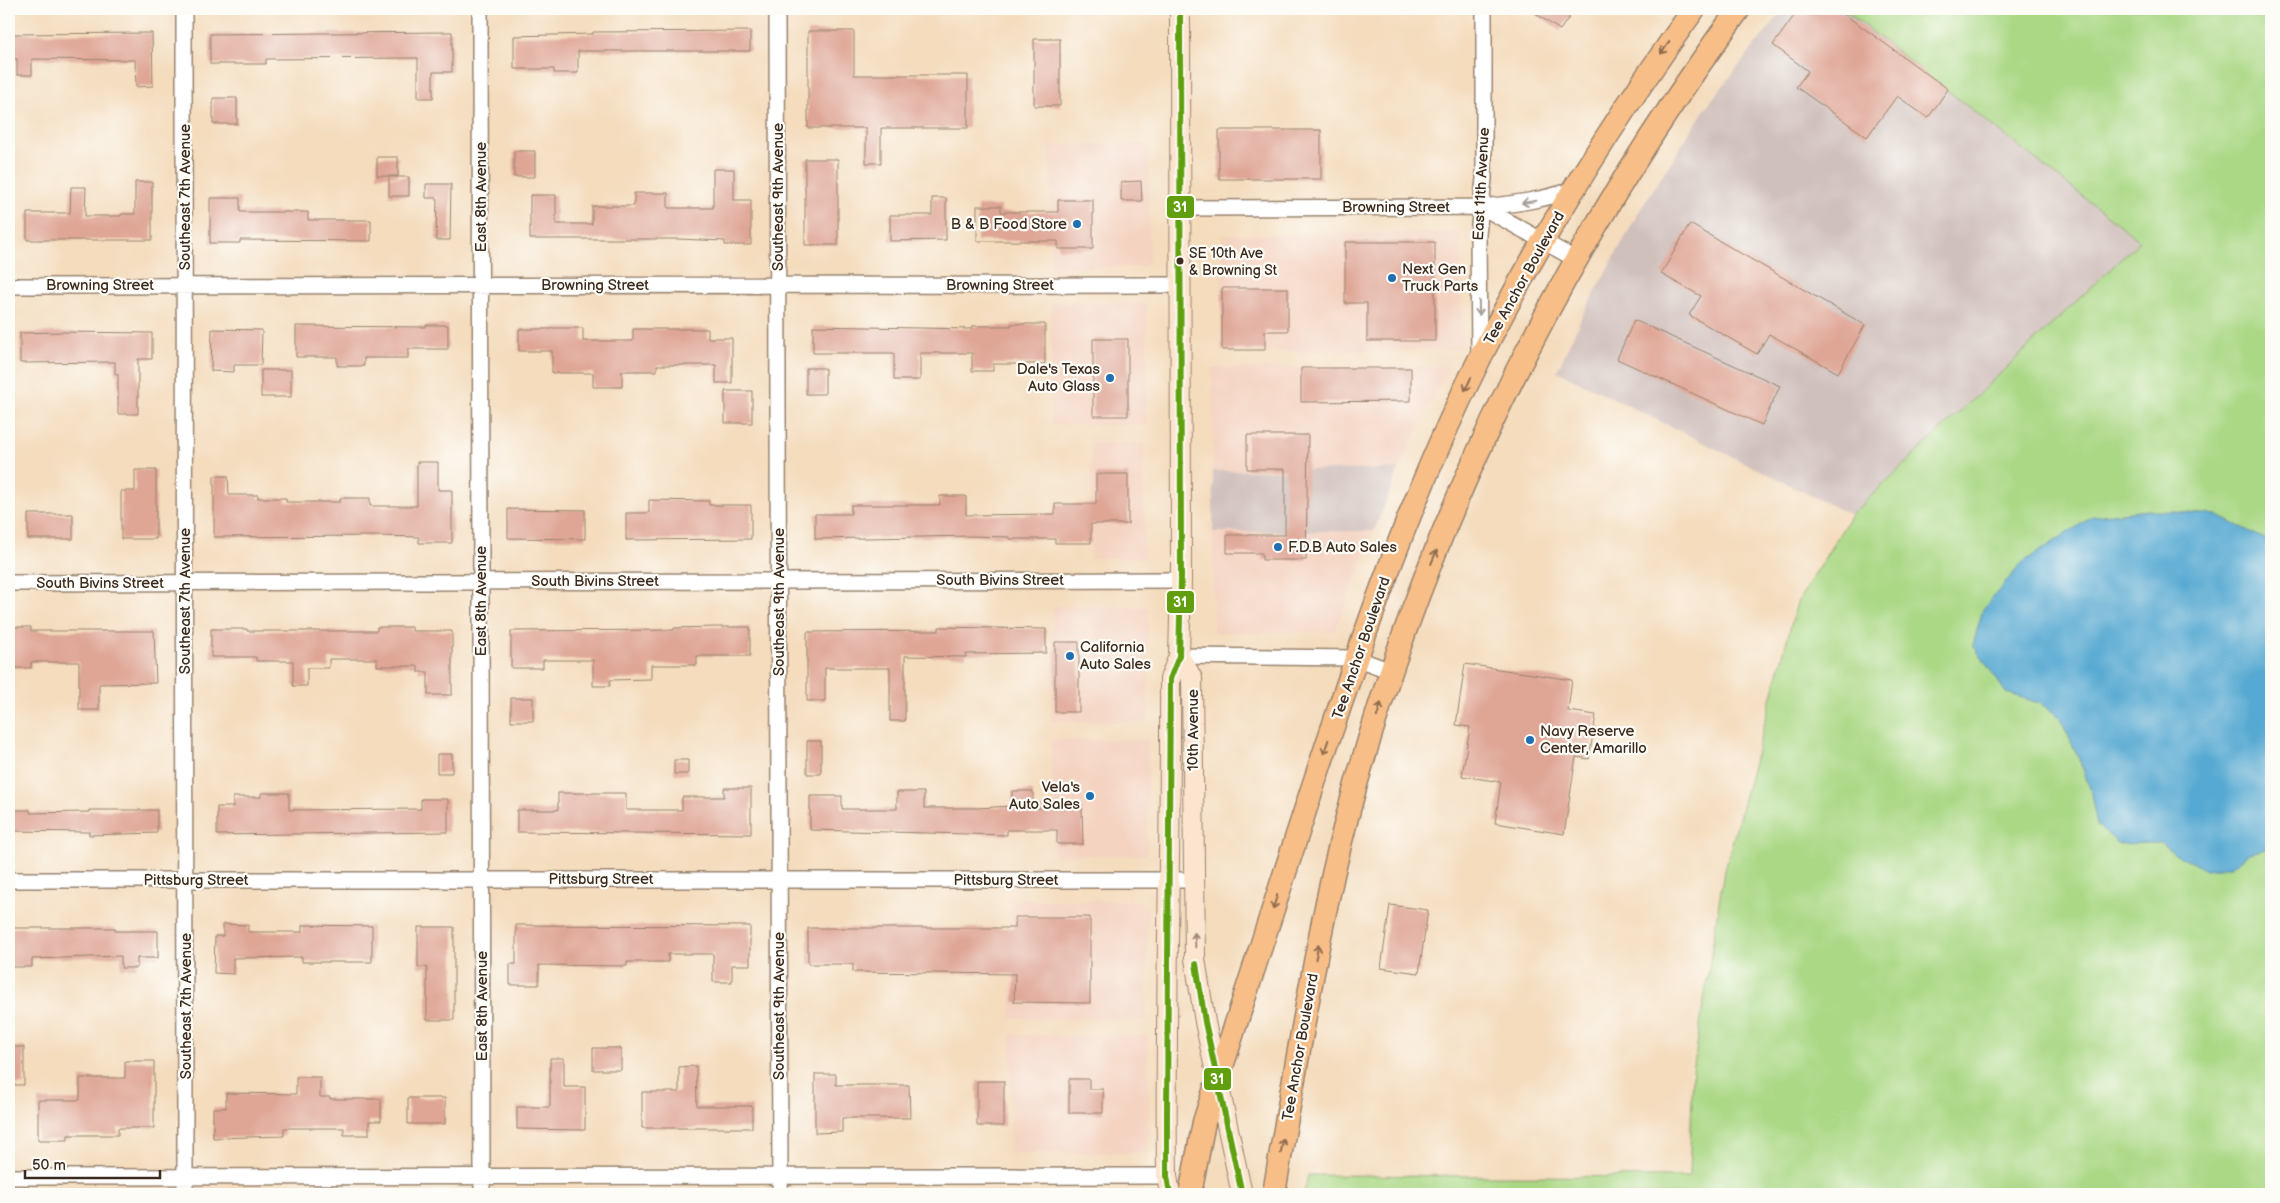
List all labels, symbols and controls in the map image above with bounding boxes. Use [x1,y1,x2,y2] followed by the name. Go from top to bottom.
[1660,41,1670,55] one-way arrow
[769,123,788,271] street label: Southeast 9th Avenue
[176,124,195,270] street label: Southeast 7th Avenue
[1469,127,1494,241] street label: East 11th Avenue
[472,142,491,252] street label: East 8th Avenue
[1166,195,1195,219] line badge: 31
[1522,197,1538,207] one-way arrow
[1342,198,1450,217] street label: Browning Street
[1173,199,1187,216] text: 31
[1480,208,1569,348] street label: Tee Anchor Boulevard
[951,215,1067,234] place label: B & B Food Store
[1071,218,1083,230] marker: B & B Food Store
[1189,245,1278,279] place label: SE 10th Ave & Browning St
[1175,256,1185,266] marker: SE 10th Ave & Browning St
[1402,260,1479,296] place label: Next Gen Truck Parts
[1386,272,1398,284] marker: Next Gen Truck Parts
[46,276,154,295] street label: Browning Street
[541,276,649,295] street label: Browning Street
[946,276,1054,295] street label: Browning Street
[1474,300,1484,316] one-way arrow
[1017,360,1101,396] place label: Dale's Texas Auto Glass
[1104,372,1116,384] marker: Dale's Texas Auto Glass
[1462,376,1472,391] one-way arrow
[176,528,195,674] street label: Southeast 7th Avenue
[770,528,789,676] street label: Southeast 9th Avenue
[1288,538,1397,557] place label: F.D.B Auto Sales
[1272,541,1284,553] marker: F.D.B Auto Sales
[472,546,491,656] street label: East 8th Avenue
[1429,550,1439,565] one-way arrow
[936,571,1064,590] street label: South Bivins Street
[531,572,659,591] street label: South Bivins Street
[36,574,164,593] street label: South Bivins Street
[1328,574,1395,722] street label: Tee Anchor Boulevard
[1166,590,1195,614] line badge: 31
[1173,594,1187,611] text: 31
[1080,638,1151,674] place label: California Auto Sales
[1064,650,1076,662] marker: California Auto Sales
[1184,689,1203,771] street label: 10th Avenue
[1374,702,1384,718] one-way arrow
[1540,722,1647,758] place label: Navy Reserve Center, Amarillo
[1524,734,1536,746] marker: Navy Reserve Center, Amarillo
[1321,739,1330,754] one-way arrow
[1009,778,1081,814] place label: Vela's Auto Sales
[1084,790,1096,802] marker: Vela's Auto Sales
[549,870,654,889] street label: Pittsburg Street
[144,871,249,890] street label: Pittsburg Street
[954,871,1059,890] street label: Pittsburg Street
[1270,893,1280,909] one-way arrow
[770,932,789,1080] street label: Southeast 9th Avenue
[1190,932,1199,948] one-way arrow
[177,933,196,1079] street label: Southeast 7th Avenue
[1313,944,1322,960] one-way arrow
[473,951,492,1061] street label: East 8th Avenue
[1278,972,1323,1122] street label: Tee Anchor Boulevard
[1203,1067,1232,1091] line badge: 31
[1210,1071,1224,1088] text: 31
[1277,1139,1287,1155] one-way arrow
[25,1148,160,1180] scale bar
[32,1156,66,1175] text: 50 m

